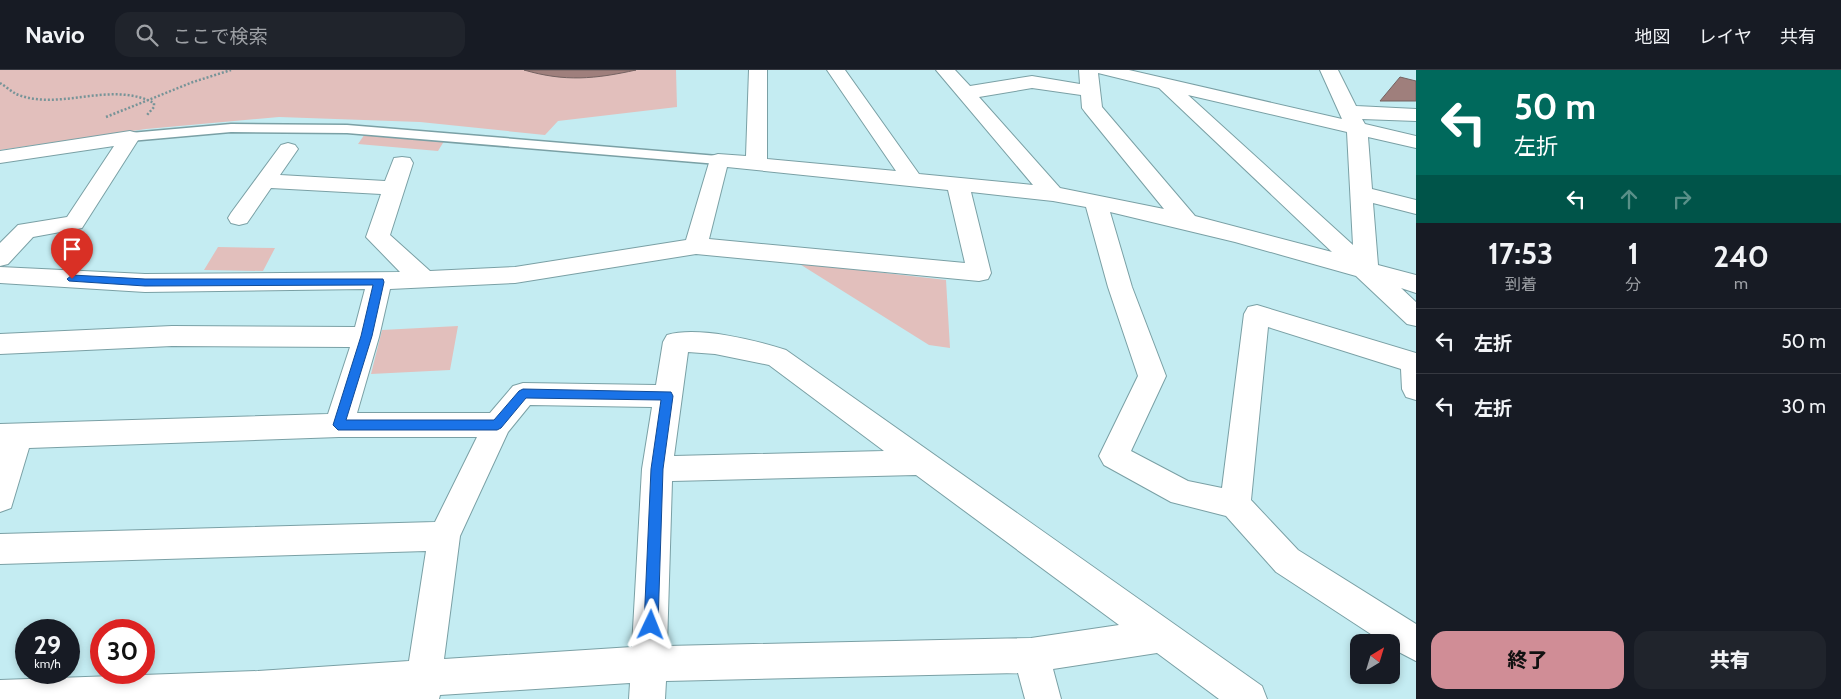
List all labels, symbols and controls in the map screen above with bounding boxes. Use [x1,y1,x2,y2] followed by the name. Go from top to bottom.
[115,12,465,57] search box
[25,20,85,49] text: Navio
[133,21,161,49] icon: search
[173,25,268,48] text: ここで検索
[1635,26,1671,48] text: 地図
[1699,26,1752,48] text: レイヤ
[1780,26,1816,48] text: 共有
[1514,85,1596,128] text: 50 m
[1431,90,1496,155] icon: left
[1514,133,1558,160] text: 左折
[1562,185,1590,213] icon: left
[1615,185,1643,213] icon: ahead
[1668,185,1696,213] icon: right
[51,228,93,279] pin
[58,235,86,263] icon: arrive
[1488,235,1553,272] text: 17:53
[1628,235,1639,272] text: 1
[1713,238,1769,275] text: 240
[1734,274,1748,293] text: m
[1505,275,1537,294] text: 到着
[1625,275,1641,294] text: 分
[1431,327,1459,355] icon: left
[1782,330,1826,353] text: 50 m
[1474,332,1512,355] text: 左折
[1431,392,1459,420] icon: left
[1782,395,1826,418] text: 30 m
[1474,397,1512,420] text: 左折
[624,598,676,650] position arrow
[90,619,155,684] speed limit sign: 30
[34,630,61,660] text: 29
[1431,631,1624,689] button: 終了
[1634,631,1826,689] button: 共有
[1350,634,1400,684] north arrow
[1350,634,1400,684] map controls
[34,656,61,671] text: km/h

